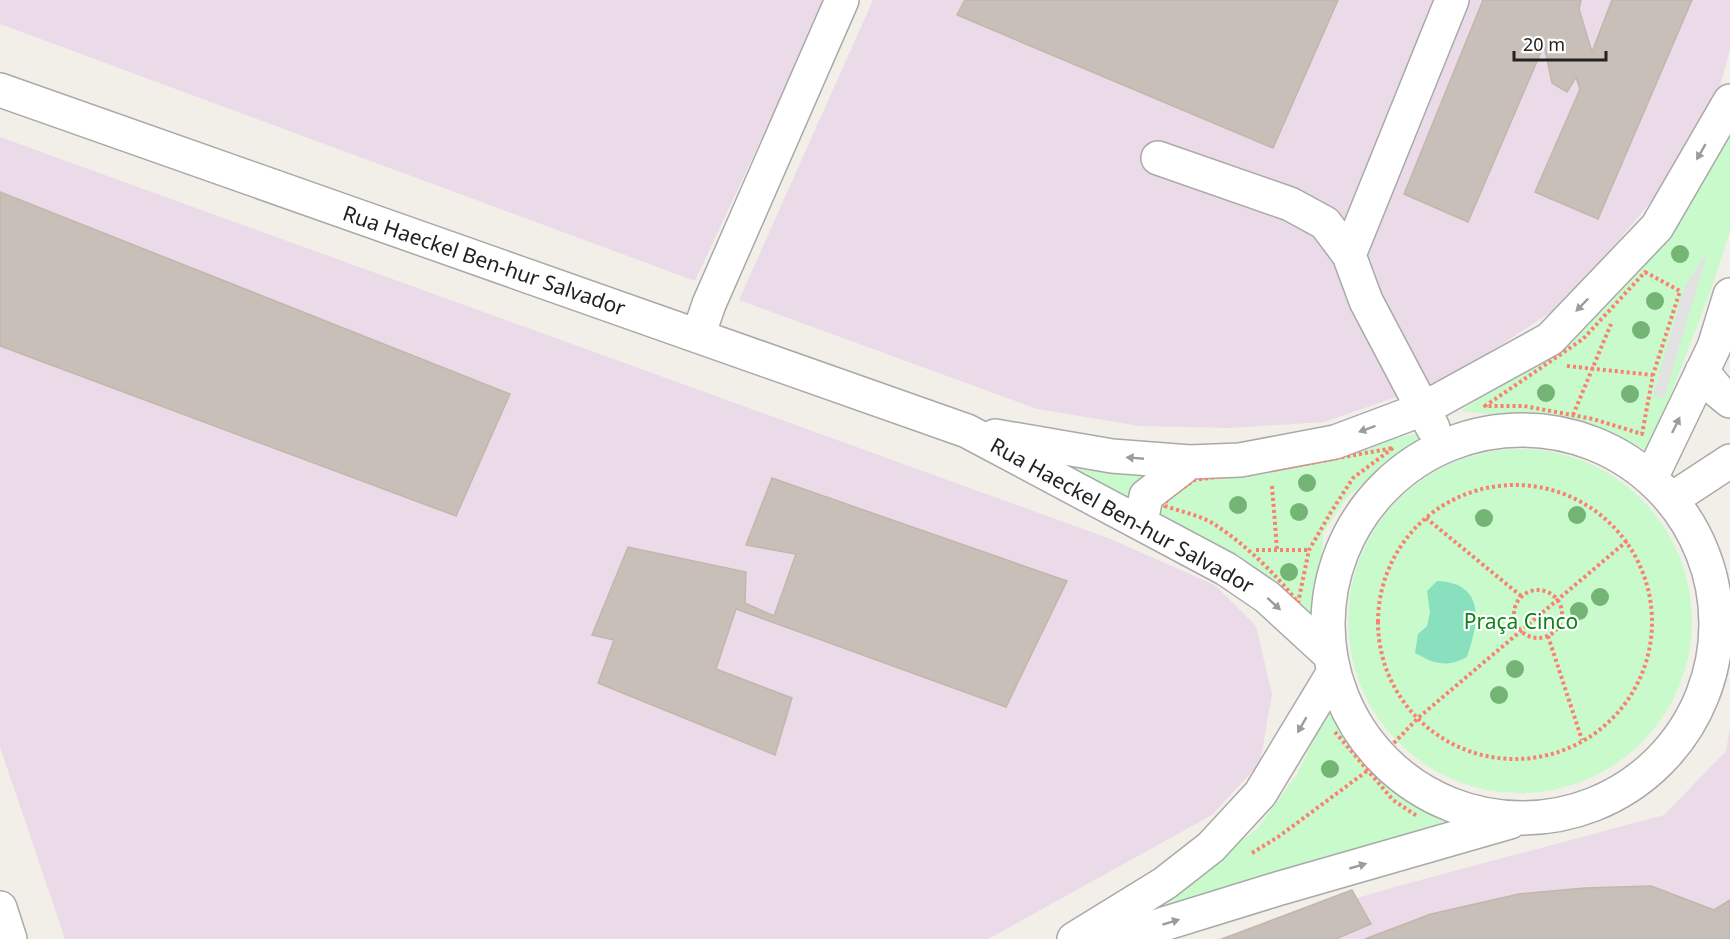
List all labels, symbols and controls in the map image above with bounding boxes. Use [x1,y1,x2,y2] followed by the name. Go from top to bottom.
[1514,24,1606,62] scale bar
[1523,32,1565,56] text: 20 m
[1695,144,1706,160] one-way arrow
[339,198,630,322] street label: Rua Haeckel Ben-hur Salvador
[1576,298,1590,312] one-way arrow
[1671,416,1681,433] one-way arrow
[1358,424,1376,434] one-way arrow
[986,431,1260,600] street label: Rua Haeckel Ben-hur Salvador
[1125,453,1144,462] one-way arrow
[1266,597,1281,610] one-way arrow
[1464,607,1578,635] park label: Praça Cinco
[1297,717,1308,733] one-way arrow
[1349,860,1367,870] one-way arrow
[1162,916,1180,926] one-way arrow

